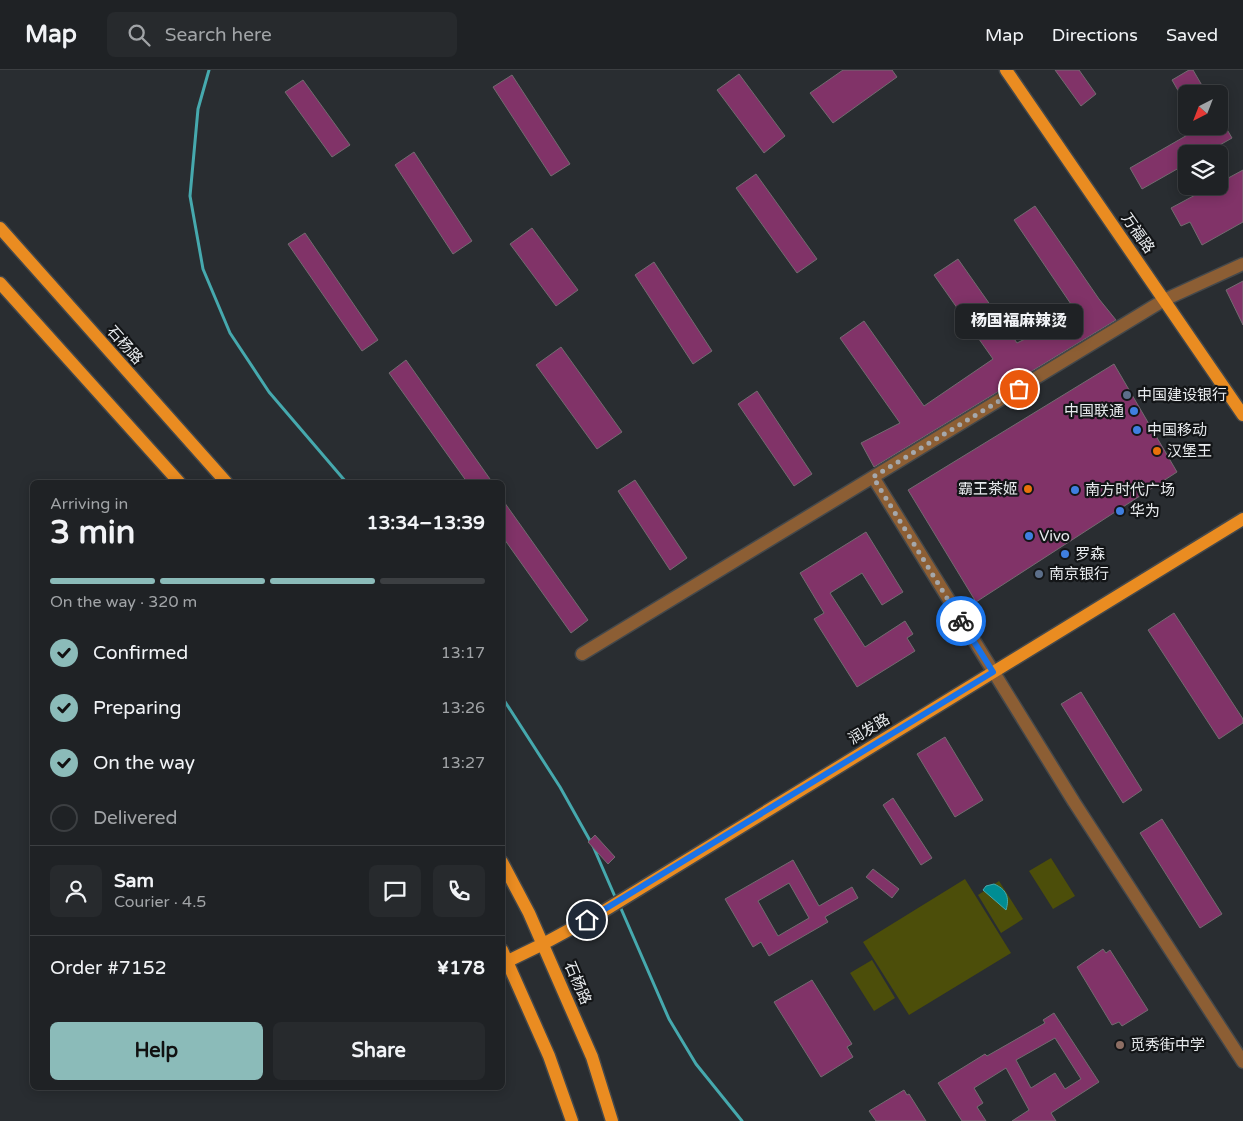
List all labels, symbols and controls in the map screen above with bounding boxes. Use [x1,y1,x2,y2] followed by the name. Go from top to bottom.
[107,12,457,57] search box
[25,20,77,49] text: Map
[125,21,153,49] icon: search
[165,24,272,46] text: Search here
[985,24,1024,46] text: Map
[1052,24,1138,46] text: Directions
[1166,24,1218,46] text: Saved
[1178,85,1228,135] north arrow
[1178,85,1228,195] map controls
[1178,145,1228,195] button: layers
[1118,209,1158,257] street label: 万福路
[955,304,1083,339] callout: 杨国福麻辣烫
[971,311,1067,331] text: 杨国福麻辣烫
[103,322,147,368] street label: 石杨路
[998,368,1040,410] pin
[1005,375,1033,403] icon: bag
[1137,386,1227,404] place label: 中国建设银行
[1121,389,1133,401] marker: 中国建设银行
[1064,402,1124,420] place label: 中国联通
[1128,405,1140,417] marker: 中国联通
[1147,421,1207,439] place label: 中国移动
[1131,424,1143,436] marker: 中国移动
[1167,442,1212,460] place label: 汉堡王
[1151,445,1163,457] marker: 汉堡王
[958,480,1018,498] place label: 霸王茶姬
[1085,481,1175,499] place label: 南方时代广场
[1022,483,1034,495] marker: 霸王茶姬
[1069,484,1081,496] marker: 南方时代广场
[50,494,128,514] text: Arriving in
[1130,502,1160,520] place label: 华为
[1114,505,1126,517] marker: 华为
[366,512,485,534] text: 13:34–13:39
[50,514,135,552] text: 3 min
[1039,527,1070,545] place label: Vivo
[1023,530,1035,542] marker: Vivo
[1075,545,1105,563] place label: 罗森
[1059,548,1071,560] marker: 罗森
[1049,565,1109,583] place label: 南京银行
[1033,568,1045,580] marker: 南京银行
[50,592,197,612] text: On the way · 320 m
[936,596,986,646] courier
[947,607,975,635] icon: bike
[50,639,78,667] icon: check
[93,642,188,664] text: Confirmed
[441,643,485,663] text: 13:17
[50,694,78,722] icon: check
[93,697,182,719] text: Preparing
[441,698,485,718] text: 13:26
[845,710,893,748] street label: 润发路
[50,749,78,777] icon: check
[93,752,195,774] text: On the way
[441,753,485,773] text: 13:27
[93,807,178,829] text: Delivered
[50,865,102,917] button: person
[369,865,421,917] button: chat
[433,865,485,917] button: phone
[114,870,154,892] text: Sam
[114,892,206,912] text: Courier · 4.5
[566,899,608,941] pin
[573,906,601,934] icon: home
[50,957,167,979] text: Order #7152
[437,957,485,979] text: ¥178
[561,959,595,1007] street label: 石杨路
[50,1022,263,1080] button: Help
[273,1022,485,1080] button: Share
[1130,1036,1205,1054] place label: 觅秀街中学
[1114,1039,1126,1051] marker: 觅秀街中学

